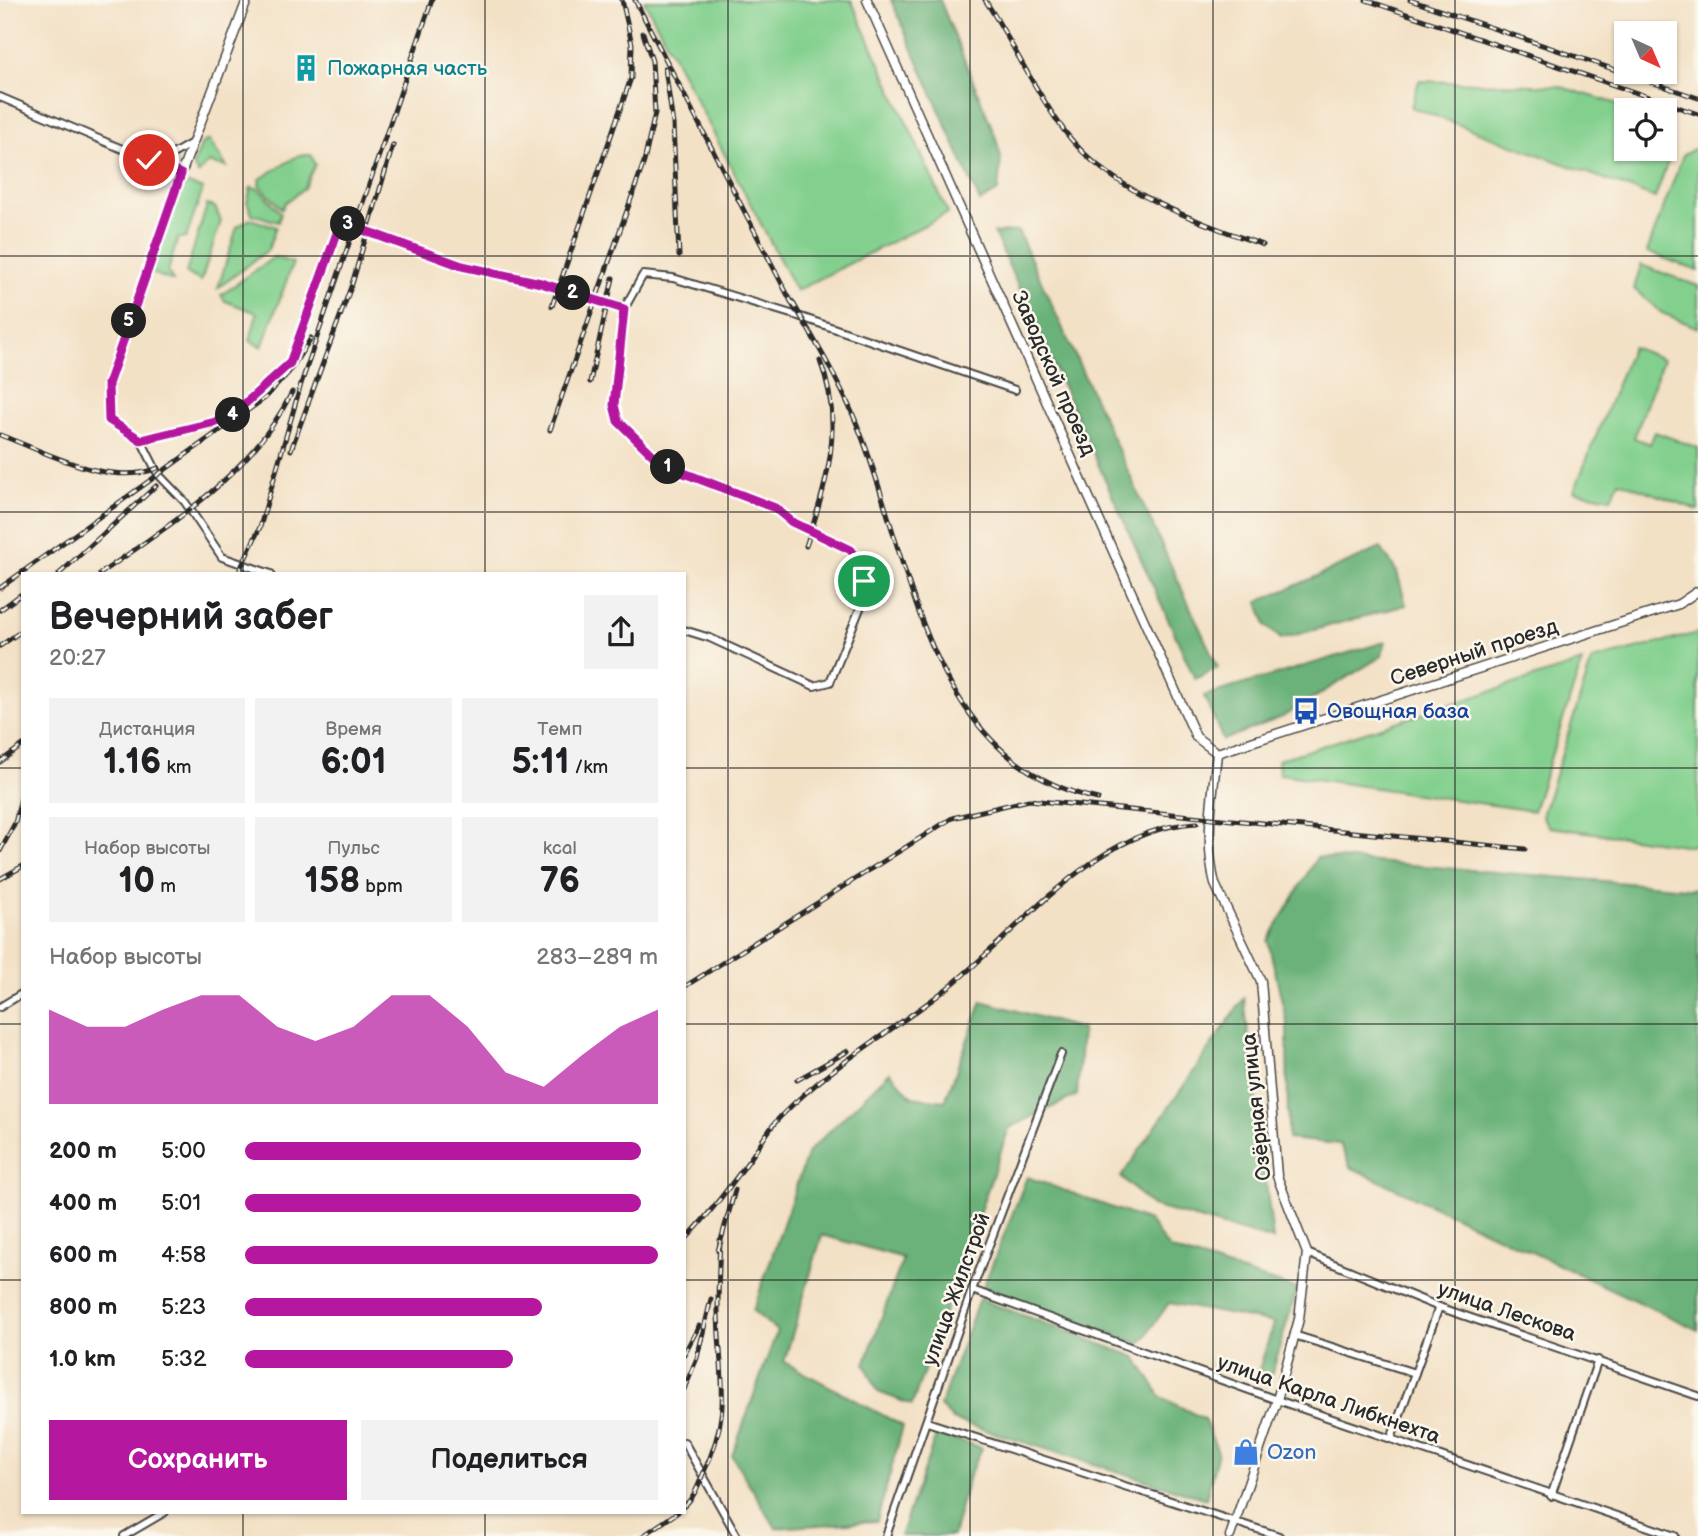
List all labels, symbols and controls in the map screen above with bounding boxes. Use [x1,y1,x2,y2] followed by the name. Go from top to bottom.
[1614,21,1676,84] north arrow
[1614,21,1677,161] map controls
[291,53,321,83] building icon: Пожарная часть
[327,56,488,81] place label: Пожарная часть
[1614,98,1677,161] button: locate
[119,130,179,190] pin
[130,141,168,179] icon: check
[330,206,366,242] pin: 3
[342,212,353,235] text: 3
[556,276,590,310] pin: 2
[567,281,578,304] text: 2
[1006,287,1101,460] street label: Заводской проезд
[111,304,146,338] pin: 5
[123,309,134,332] text: 5
[216,398,250,432] pin: 4
[227,403,238,426] text: 4
[650,449,686,484] pin: 1
[664,455,672,478] text: 1
[834,551,894,611] pin
[845,562,883,600] icon: arrive
[49,595,333,640] text: Вечерний забег
[584,595,658,669] button: share
[1387,614,1561,691] street label: Северный проезд
[49,644,106,672] text: 20:27
[1291,696,1321,726] bus stop icon: Овощная база
[1327,699,1470,724] place label: Овощная база
[99,718,195,741] text: Дистанция
[325,718,382,741] text: Время
[537,718,582,741] text: Темп
[103,741,161,784] text: 1.16
[320,741,387,784] text: 6:01
[511,741,569,784] text: 5:11
[161,756,191,779] text: km
[569,756,608,779] text: /km
[84,837,210,860] text: Набор высоты
[327,837,380,860] text: Пульс
[543,837,577,860] text: kcal
[118,860,155,903] text: 10
[304,860,360,903] text: 158
[540,860,580,903] text: 76
[155,875,176,898] text: m
[360,875,403,898] text: bpm
[49,943,202,971] text: Набор высоты
[536,943,658,971] text: 283–289 m
[1236,1031,1277,1182] street label: Озёрная улица
[49,1137,117,1165] text: 200 m
[161,1137,206,1165] text: 5:00
[49,1189,117,1217] text: 400 m
[161,1189,201,1217] text: 5:01
[917,1209,996,1369] street label: улица Жилстрой
[49,1241,117,1269] text: 600 m
[161,1241,206,1269] text: 4:58
[1435,1276,1580,1347] street label: улица Лескова
[49,1293,117,1321] text: 800 m
[161,1293,206,1321] text: 5:23
[49,1345,116,1373] text: 1.0 km
[161,1345,207,1373] text: 5:32
[1214,1350,1444,1450] street label: улица Карла Либкнехта
[49,1420,347,1500] button: Сохранить
[361,1420,658,1500] button: Поделиться
[1231,1437,1261,1467] shop icon: Ozon
[1267,1440,1316,1465] place label: Ozon

